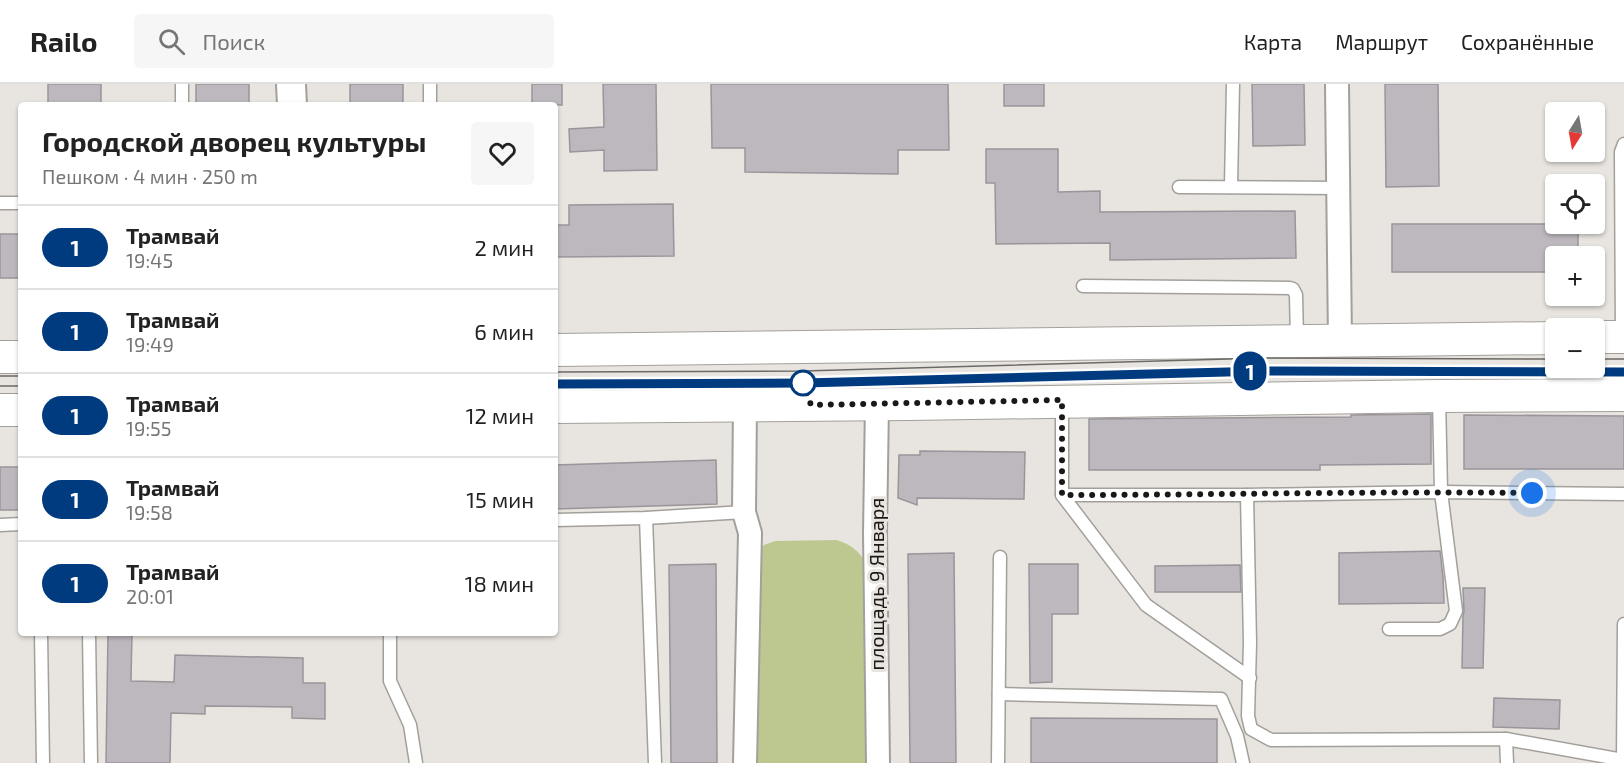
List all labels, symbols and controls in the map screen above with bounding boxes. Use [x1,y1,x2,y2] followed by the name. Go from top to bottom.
[134,14,554,68] search box
[30,24,98,58] text: Railo
[155,25,188,58] icon: search
[203,28,265,54] text: Поиск
[1244,29,1302,54] text: Карта
[1335,29,1428,54] text: Маршрут
[1461,29,1594,54] text: Сохранённые
[1545,102,1605,162] north arrow
[1545,102,1605,378] map controls
[471,122,534,185] button: heart
[42,124,426,158] text: Городской дворец культуры
[42,164,258,188] text: Пешком · 4 мин · 250 m
[1545,174,1605,234] button: locate
[126,222,220,248] text: Трамвай
[475,234,534,260] text: 2 мин
[70,235,80,260] text: 1
[1545,246,1605,306] button: +
[126,248,173,272] text: 19:45
[126,306,220,332] text: Трамвай
[474,318,534,344] text: 6 мин
[1545,318,1605,378] button: −
[70,319,80,344] text: 1
[126,332,174,356] text: 19:49
[1230,352,1270,390] line badge: 1
[1245,359,1255,384] text: 1
[790,370,816,396] unlabelled marker
[126,390,220,416] text: Трамвай
[466,402,534,428] text: 12 мин
[70,403,80,428] text: 1
[126,416,172,440] text: 19:55
[126,474,220,500] text: Трамвай
[1517,478,1547,508] your location
[466,486,534,512] text: 15 мин
[70,487,80,512] text: 1
[864,498,888,670] street label: площадь 9 Января
[126,500,173,524] text: 19:58
[126,558,220,584] text: Трамвай
[465,570,534,596] text: 18 мин
[70,571,80,596] text: 1
[126,584,174,608] text: 20:01

